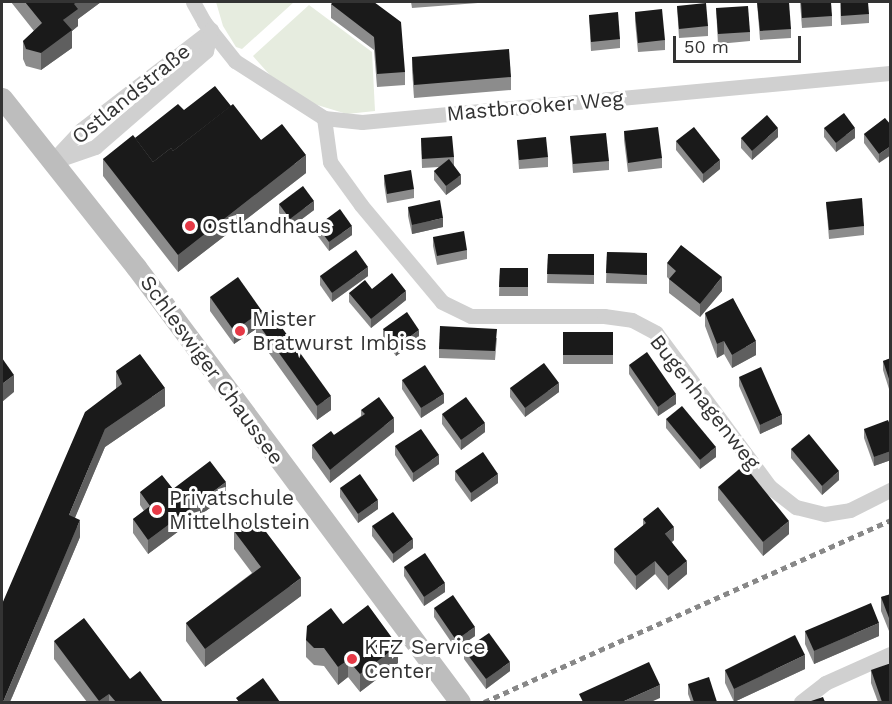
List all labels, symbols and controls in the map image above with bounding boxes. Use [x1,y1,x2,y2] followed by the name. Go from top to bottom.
[676,24,804,62] scale bar
[684,36,729,57] text: 50 m
[67,39,195,149] street label: Ostlandstraße
[445,86,625,126] street label: Mastbrooker Weg
[202,213,331,239] place label: Ostlandhaus
[183,219,197,233] marker: Ostlandhaus
[135,270,289,470] street label: Schleswiger Chaussee
[252,306,427,356] place label: Mister Bratwurst Imbiss
[233,324,247,338] marker: Mister Bratwurst Imbiss
[644,329,766,475] street label: Bugenhagenweg
[169,485,310,535] place label: Privatschule Mittelholstein
[150,503,164,517] marker: Privatschule Mittelholstein
[364,634,486,684] place label: KFZ Service Center
[345,652,359,666] marker: KFZ Service Center

